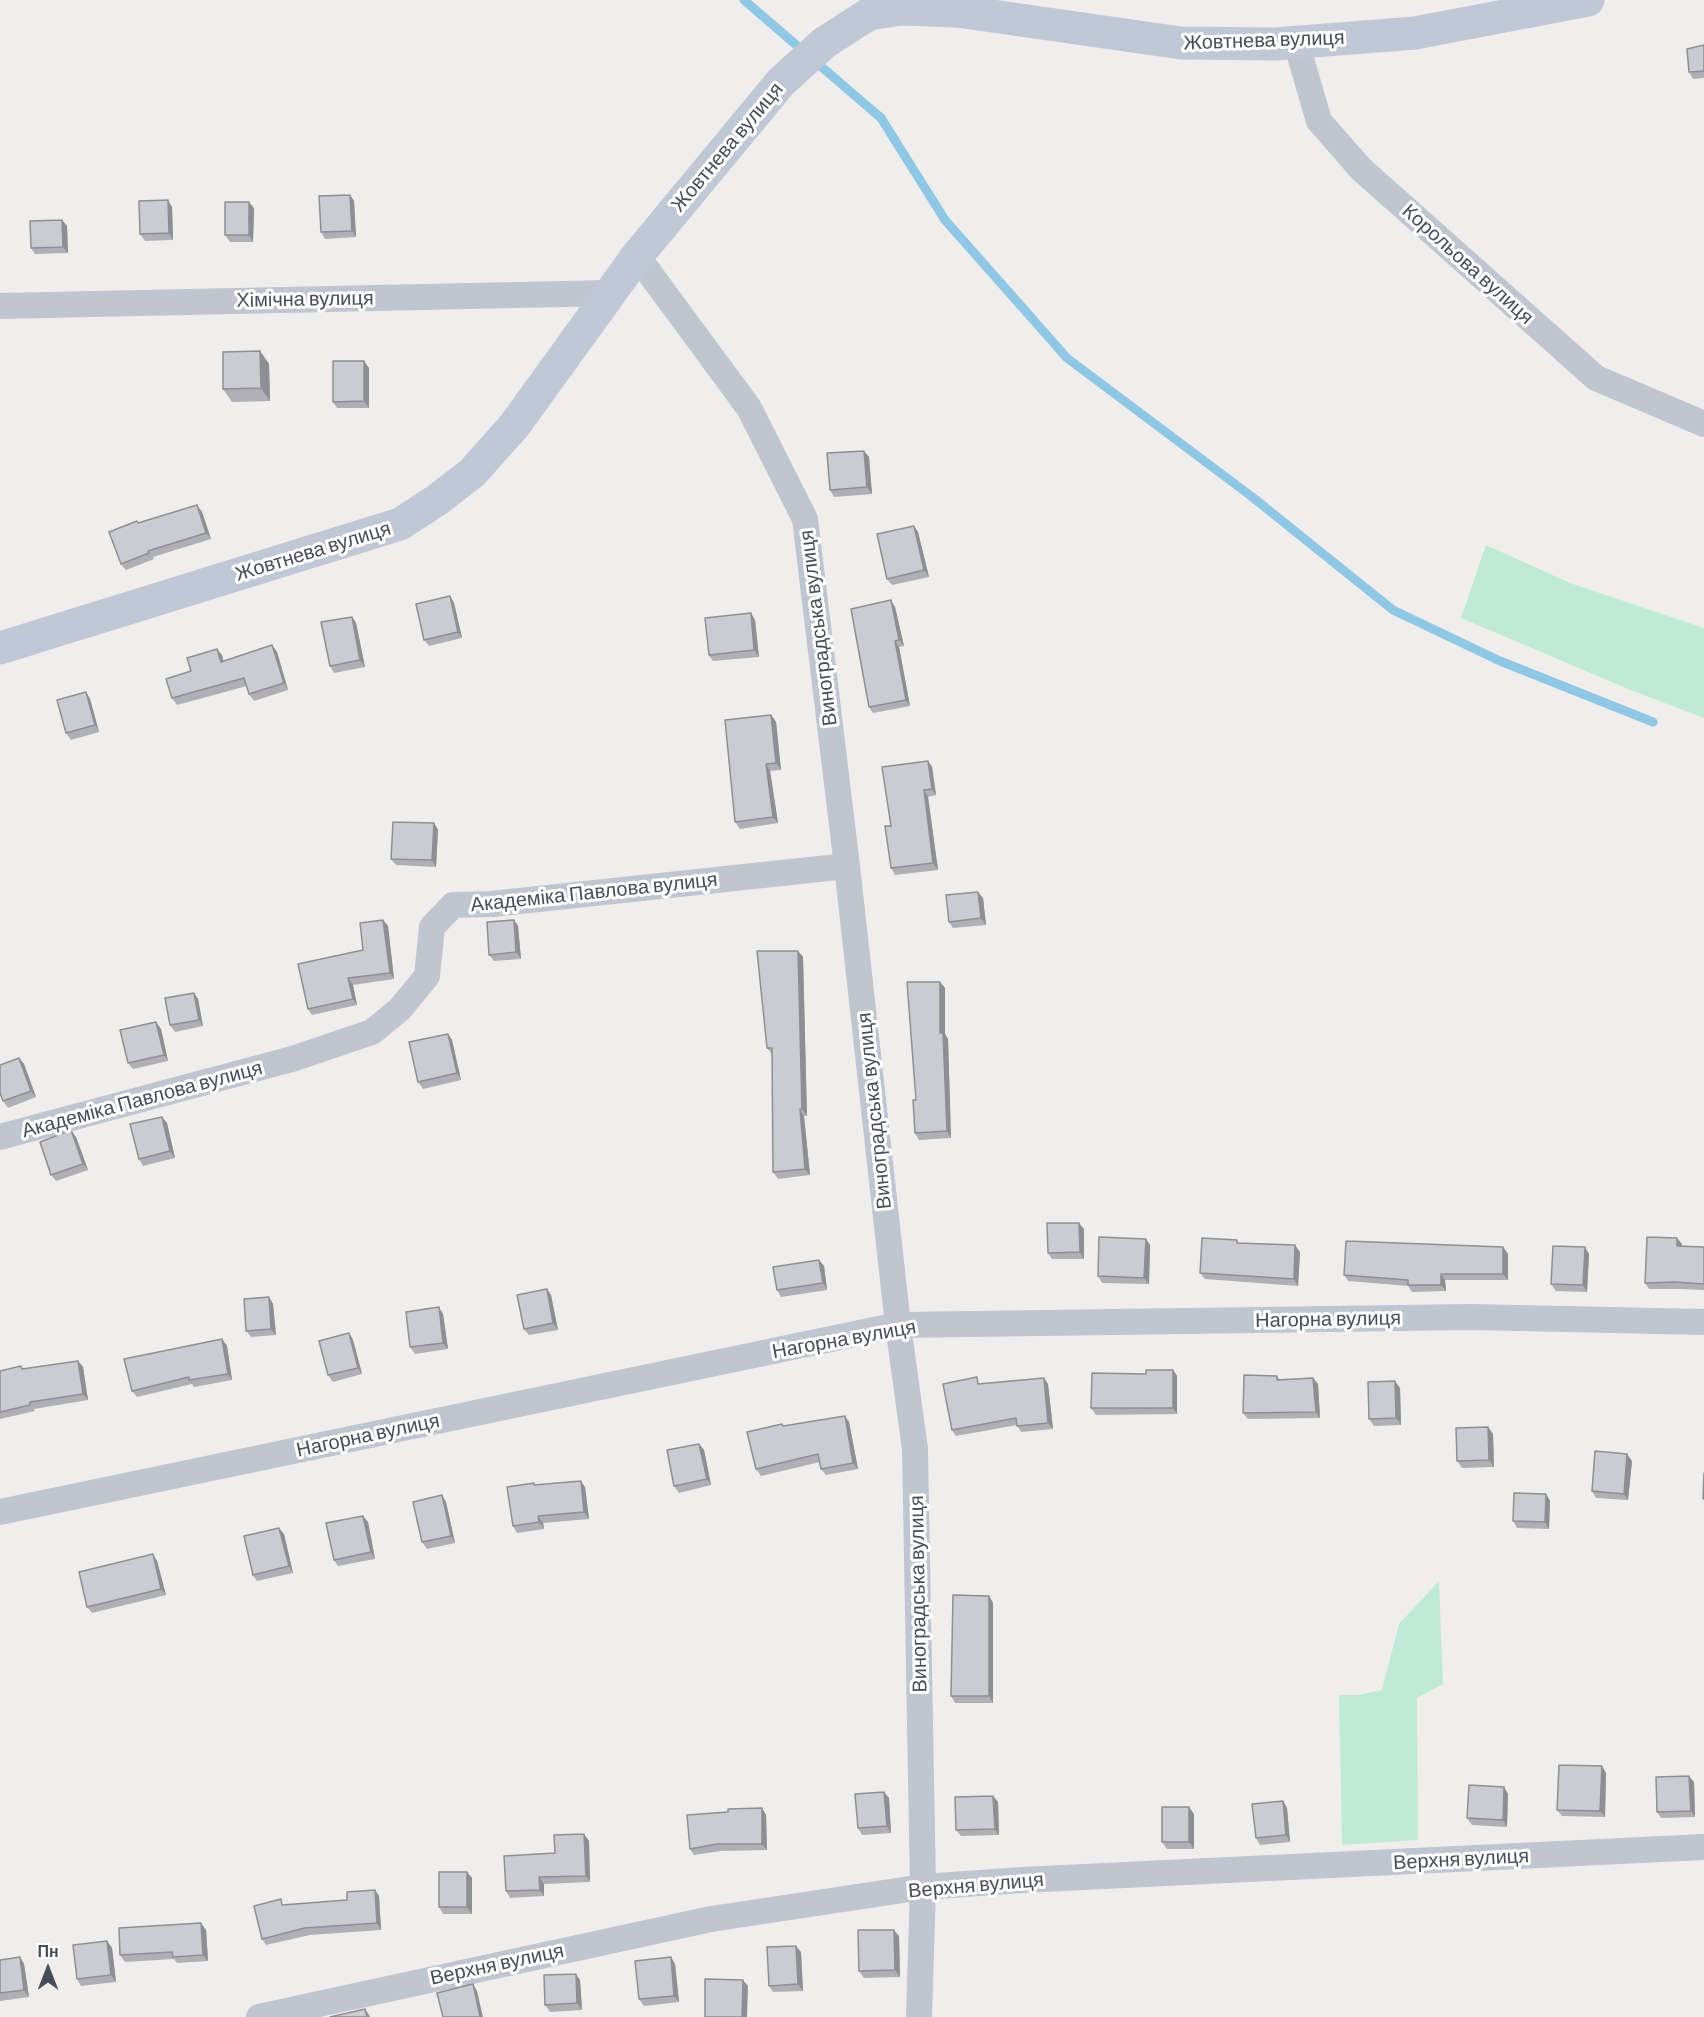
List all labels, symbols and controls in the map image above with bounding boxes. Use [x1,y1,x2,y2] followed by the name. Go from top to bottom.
[1183,25,1345,55] street label: Жовтнева вулиця
[666,78,788,216] street label: Жовтнева вулиця
[1397,199,1539,329] street label: Корольова вулиця
[236,286,374,312] street label: Хімічна вулиця
[232,516,394,586] street label: Жовтнева вулиця
[794,529,842,727] street label: Виноградська вулиця
[469,867,719,917] street label: Академіка Павлова вулиця
[852,1012,896,1210] street label: Виноградська вулиця
[19,1055,265,1143] street label: Академіка Павлова вулиця
[1255,1306,1401,1332] street label: Нагорна вулиця
[770,1315,918,1363] street label: Нагорна вулиця
[294,1408,442,1462] street label: Нагорна вулиця
[904,1495,932,1693] street label: Виноградська вулиця
[1392,1843,1530,1875] street label: Верхня вулиця
[907,1867,1045,1903] street label: Верхня вулиця
[428,1938,566,1990] street label: Верхня вулиця
[18,1939,78,1999] north arrow
[37,1941,59,1960] text: Пн

